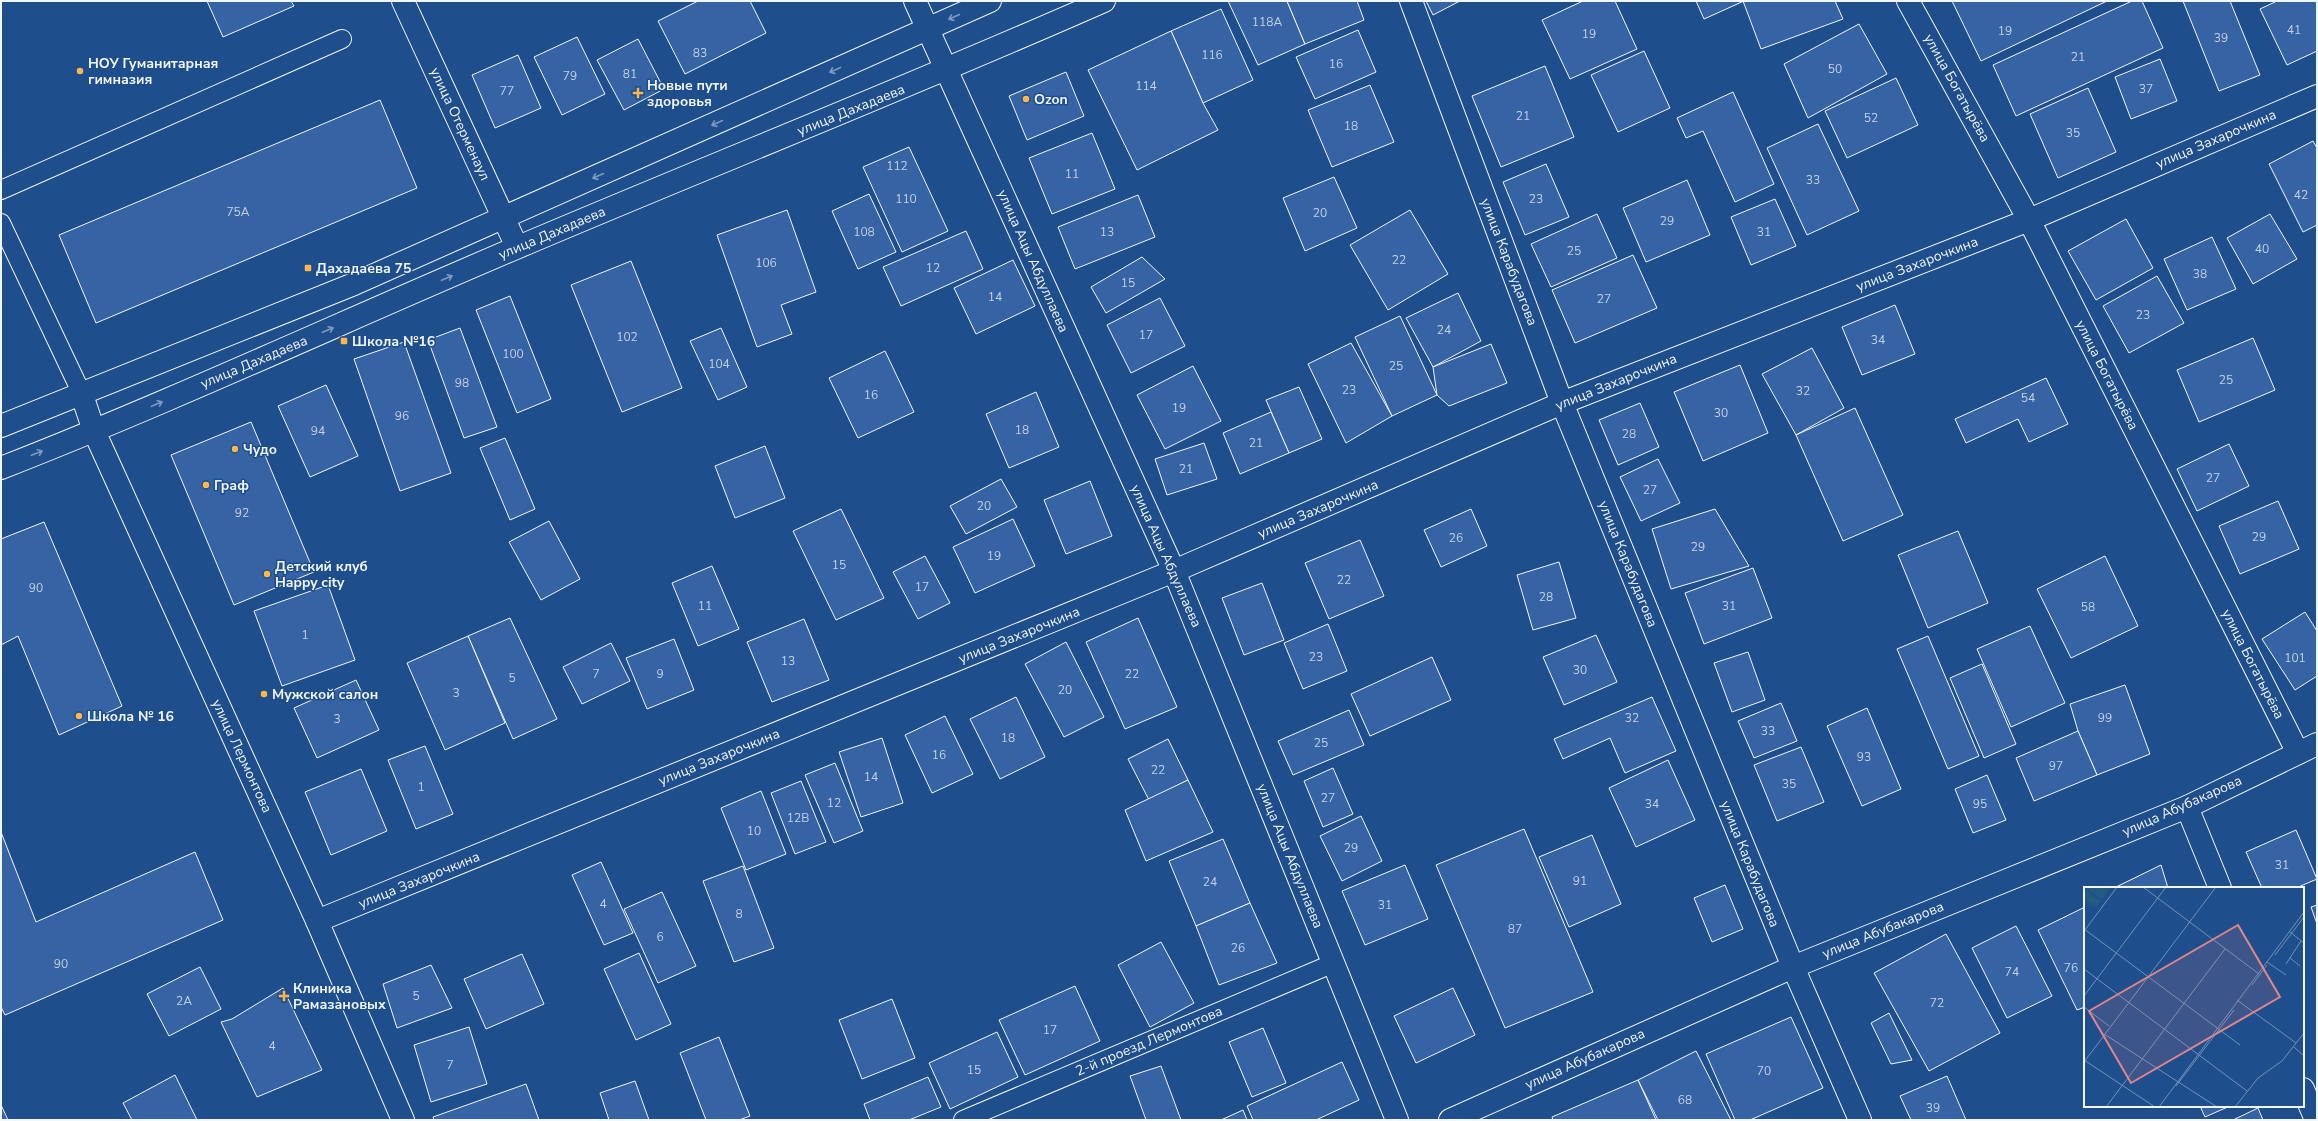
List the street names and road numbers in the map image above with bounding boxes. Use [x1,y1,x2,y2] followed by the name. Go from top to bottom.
[1919,30,1995,146] street label: улица Богатырёва
[425,64,495,184] street label: улица Отерменаул
[794,80,908,140] street label: улица Дахадаева
[2153,105,2279,173] street label: улица Захарочкина
[993,187,1073,335] street label: улица Ацы Абдуллаева
[1476,196,1542,328] street label: улица Карабудагова
[496,202,608,264] street label: улица Дахадаева
[1853,232,1981,296] street label: улица Захарочкина
[2071,317,2143,433] street label: улица Богатырёва
[198,331,310,393] street label: улица Дахадаева
[1552,349,1680,415] street label: улица Захарочкина
[1255,475,1381,543] street label: улица Захарочкина
[1126,482,1206,630] street label: улица Ацы Абдуллаева
[1594,498,1662,630] street label: улица Карабудагова
[955,602,1083,668] street label: улица Захарочкина
[2217,606,2289,722] street label: улица Богатырёва
[207,696,277,816] street label: улица Лермонтова
[655,724,783,790] street label: улица Захарочкина
[2119,771,2245,841] street label: улица Абубакарова
[1252,781,1328,931] street label: улица Ацы Абдуллаева
[1716,798,1784,930] street label: улица Карабудагова
[355,847,483,913] street label: улица Захарочкина
[1819,897,1947,963] street label: улица Абубакарова
[1073,1001,1225,1081] street label: 2-й проезд Лермонтова
[1522,1024,1648,1094] street label: улица Абубакарова

